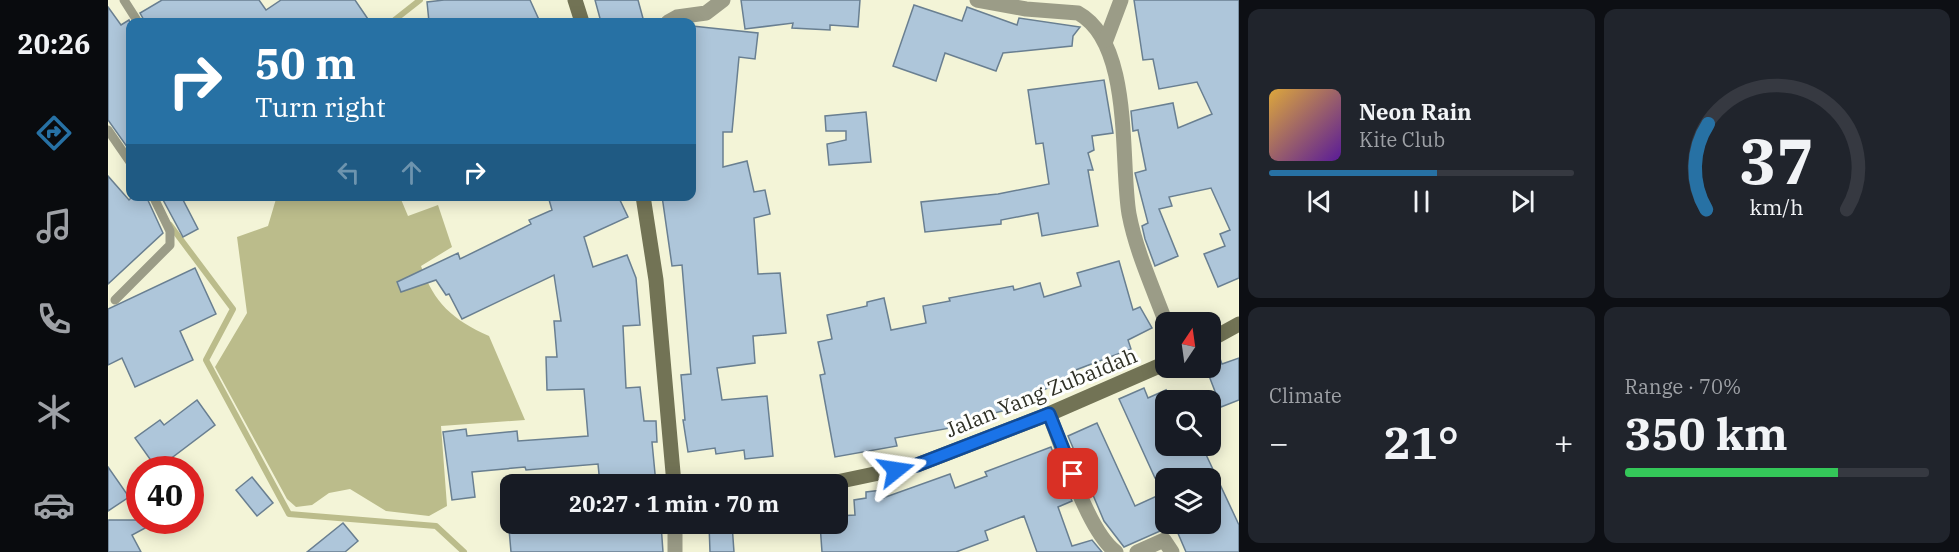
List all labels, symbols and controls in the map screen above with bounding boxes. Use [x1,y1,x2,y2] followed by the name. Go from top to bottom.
[18,26,90,61] text: 20:26
[255,36,356,91] text: 50 m
[156,42,234,120] icon: right
[255,89,386,124] text: Turn right
[1359,97,1472,126] text: Neon Rain
[33,112,75,154] icon: directions
[1739,121,1814,202] text: 37
[1359,126,1445,153] text: Kite Club
[332,156,365,189] icon: left
[395,156,428,189] icon: ahead
[458,156,491,189] icon: right
[1303,185,1336,218] icon: previous
[1405,185,1438,218] icon: pause
[1506,185,1539,218] icon: next
[1750,194,1804,222] text: km/h
[33,205,75,247] icon: music
[33,298,75,340] icon: phone
[1155,312,1221,378] north arrow
[1155,312,1221,534] map controls
[941,341,1141,443] street label: Jalan Yang Zubaidah
[1625,373,1741,400] text: Range · 70%
[1269,382,1342,409] text: Climate
[1155,390,1221,456] button: search
[33,391,75,433] icon: climate
[1625,404,1788,462] text: 350 km
[1384,413,1459,471] text: 21°
[1269,421,1289,464] text: −
[1554,421,1574,464] text: +
[864,438,928,502] position arrow
[1047,448,1098,499] pin
[126,456,204,534] speed limit sign: 40
[1056,457,1089,490] icon: arrive
[1155,468,1221,534] button: layers
[33,484,75,526] icon: car
[569,489,779,518] text: 20:27 · 1 min · 70 m

